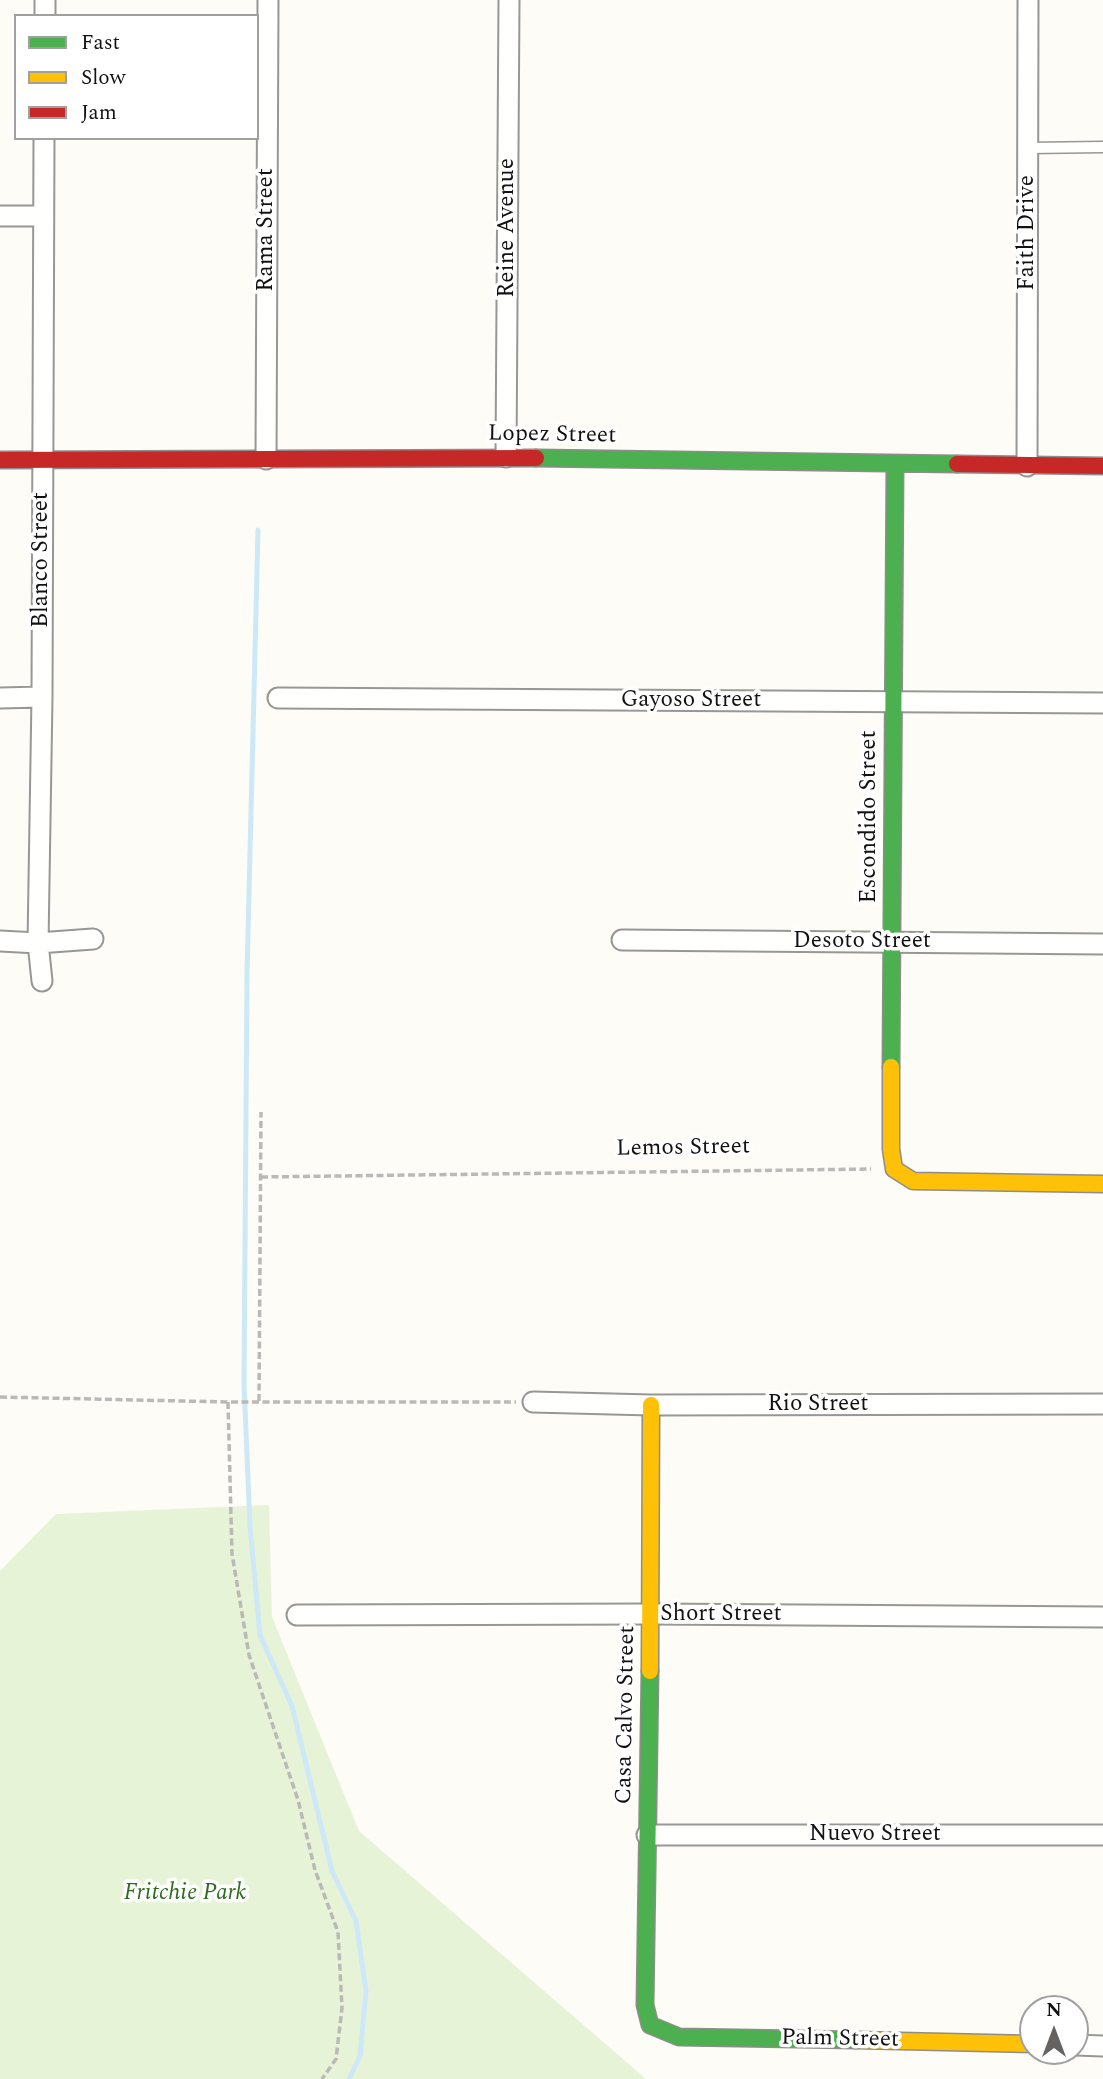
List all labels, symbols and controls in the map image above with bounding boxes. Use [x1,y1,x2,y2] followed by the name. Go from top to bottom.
[14,14,259,140] legend
[81,27,120,59] text: Fast
[81,62,125,94] text: Slow
[81,97,117,129] text: Jam
[494,158,522,298] street label: Reine Avenue
[253,168,281,292] street label: Rama Street
[1014,175,1042,291] street label: Faith Drive
[488,421,616,451] street label: Lopez Street
[28,492,56,628] street label: Blanco Street
[621,687,761,715] street label: Gayoso Street
[856,730,884,904] street label: Escondido Street
[793,928,931,956] street label: Desoto Street
[616,1134,750,1164] street label: Lemos Street
[768,1391,868,1419] street label: Rio Street
[660,1601,782,1629] street label: Short Street
[612,1625,642,1805] street label: Casa Calvo Street
[809,1821,941,1849] street label: Nuevo Street
[124,1880,246,1908] park label: Fritchie Park
[1019,1995,1089,2065] north arrow
[1046,1996,1062,2025] text: N
[781,2025,899,2055] street label: Palm Street

